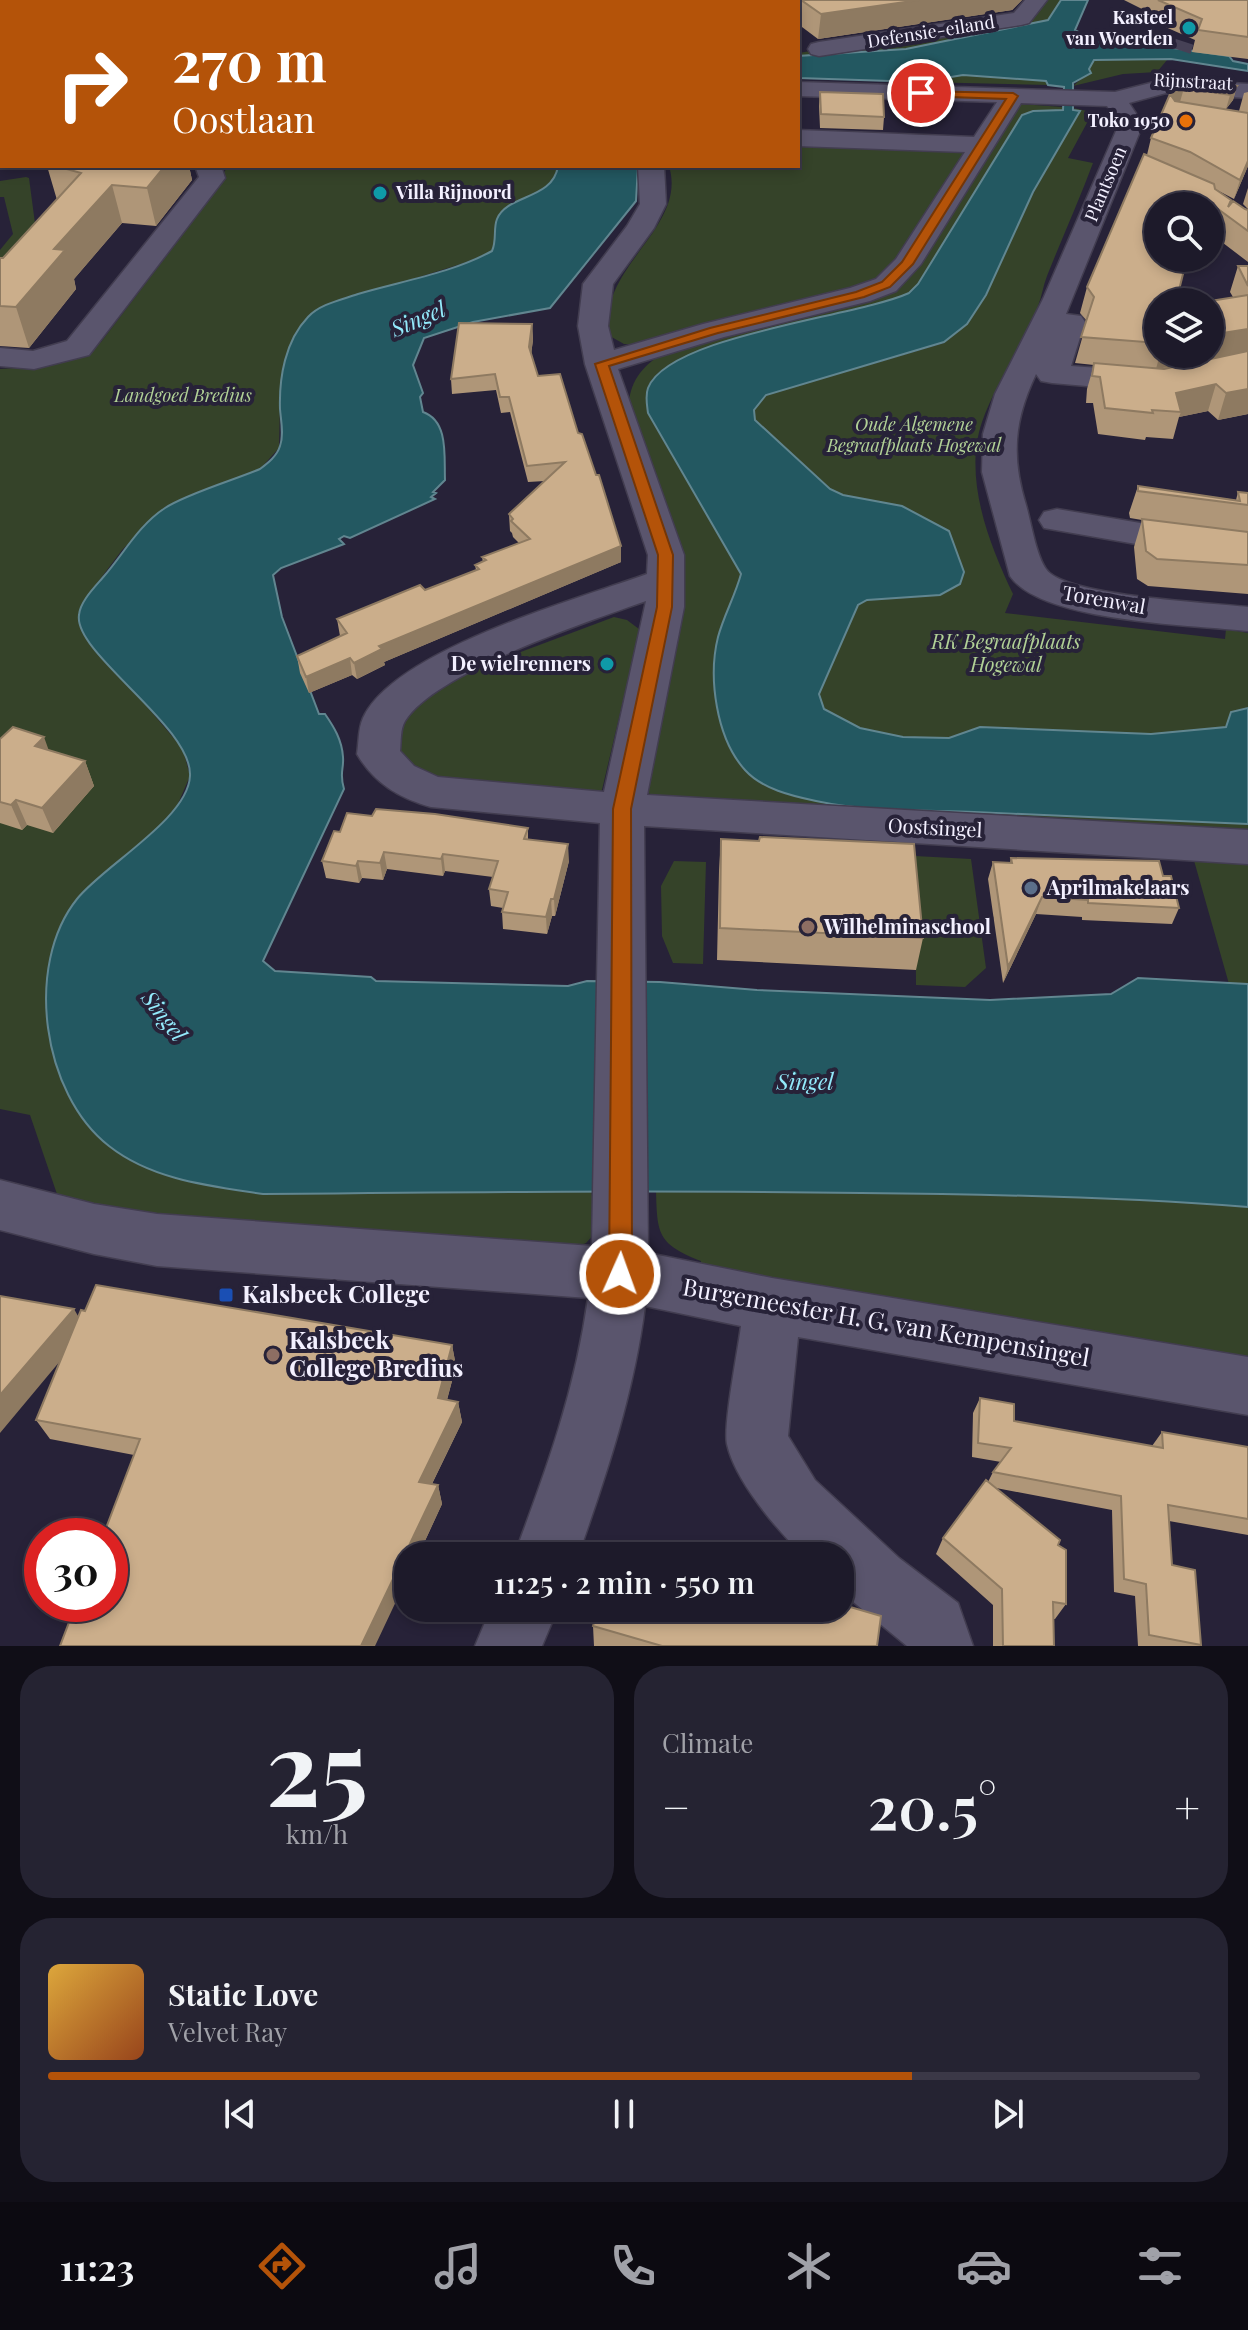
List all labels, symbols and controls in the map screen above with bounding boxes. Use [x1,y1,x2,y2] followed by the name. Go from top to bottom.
[1065,5,1173,50] place label: Kasteel van Woerden
[865,9,997,53] street label: Defensie-eiland
[1180,19,1198,37] marker: Kasteel van Woerden
[172,22,327,97] text: 270 m
[40,32,144,136] icon: right
[887,59,955,127] pin
[1153,67,1234,95] street label: Rijnstraat
[899,71,943,115] icon: arrive
[172,94,315,142] text: Oostlaan
[1088,108,1170,132] place label: Toko 1950
[1177,112,1195,130] marker: Toko 1950
[1079,142,1132,225] street label: Plantsoen
[395,180,512,204] place label: Villa Rijnoord
[371,184,389,202] marker: Villa Rijnoord
[1144,192,1224,368] map controls
[1144,192,1224,272] button: search
[1144,288,1224,368] button: layers
[385,293,451,343] water label: Singel
[113,383,252,407] park label: Landgoed Bredius
[826,412,1002,457] park label: Oude Algemene Begraafplaats Hogewal
[1061,578,1148,619] street label: Torenwal
[930,627,1081,677] park label: RK Begraafplaats Hogewal
[451,649,591,676] place label: De wielrenners
[598,655,616,673] marker: De wielrenners
[887,811,983,842] street label: Oostsingel
[1046,873,1190,900] place label: Aprilmakelaars
[1022,879,1040,897] marker: Aprilmakelaars
[823,912,991,939] place label: Wilhelminaschool
[799,918,817,936] marker: Wilhelminaschool
[135,983,195,1048] water label: Singel
[775,1066,834,1096] water label: Singel
[578,1232,662,1316] position arrow
[680,1269,1092,1373] street label: Burgemeester H. G. van Kempensingel
[242,1277,430,1309] place label: Kalsbeek College
[217,1286,235,1304] marker: Kalsbeek College
[289,1323,463,1383] place label: Kalsbeek College Bredius
[264,1346,282,1364] marker: Kalsbeek College Bredius
[24,1518,128,1622] speed limit sign: 30
[494,1562,754,1602] text: 11:25 · 2 min · 550 m
[266,1694,368,1833] text: 25
[662,1725,753,1760] text: Climate
[868,1765,997,1845] text: 20.5°
[662,1776,690,1835] text: −
[1174,1776,1200,1835] text: +
[286,1816,348,1851] text: km/h
[168,1974,318,2014] text: Static Love
[168,2014,287,2049] text: Velvet Ray
[218,2092,262,2136] icon: previous
[602,2092,646,2136] icon: pause
[986,2092,1030,2136] icon: next
[254,2238,310,2294] icon: directions
[430,2238,486,2294] icon: music
[605,2238,661,2294] icon: phone
[781,2238,837,2294] icon: climate
[956,2238,1012,2294] icon: car
[1132,2238,1188,2294] icon: filters
[60,2242,134,2290] text: 11:23

